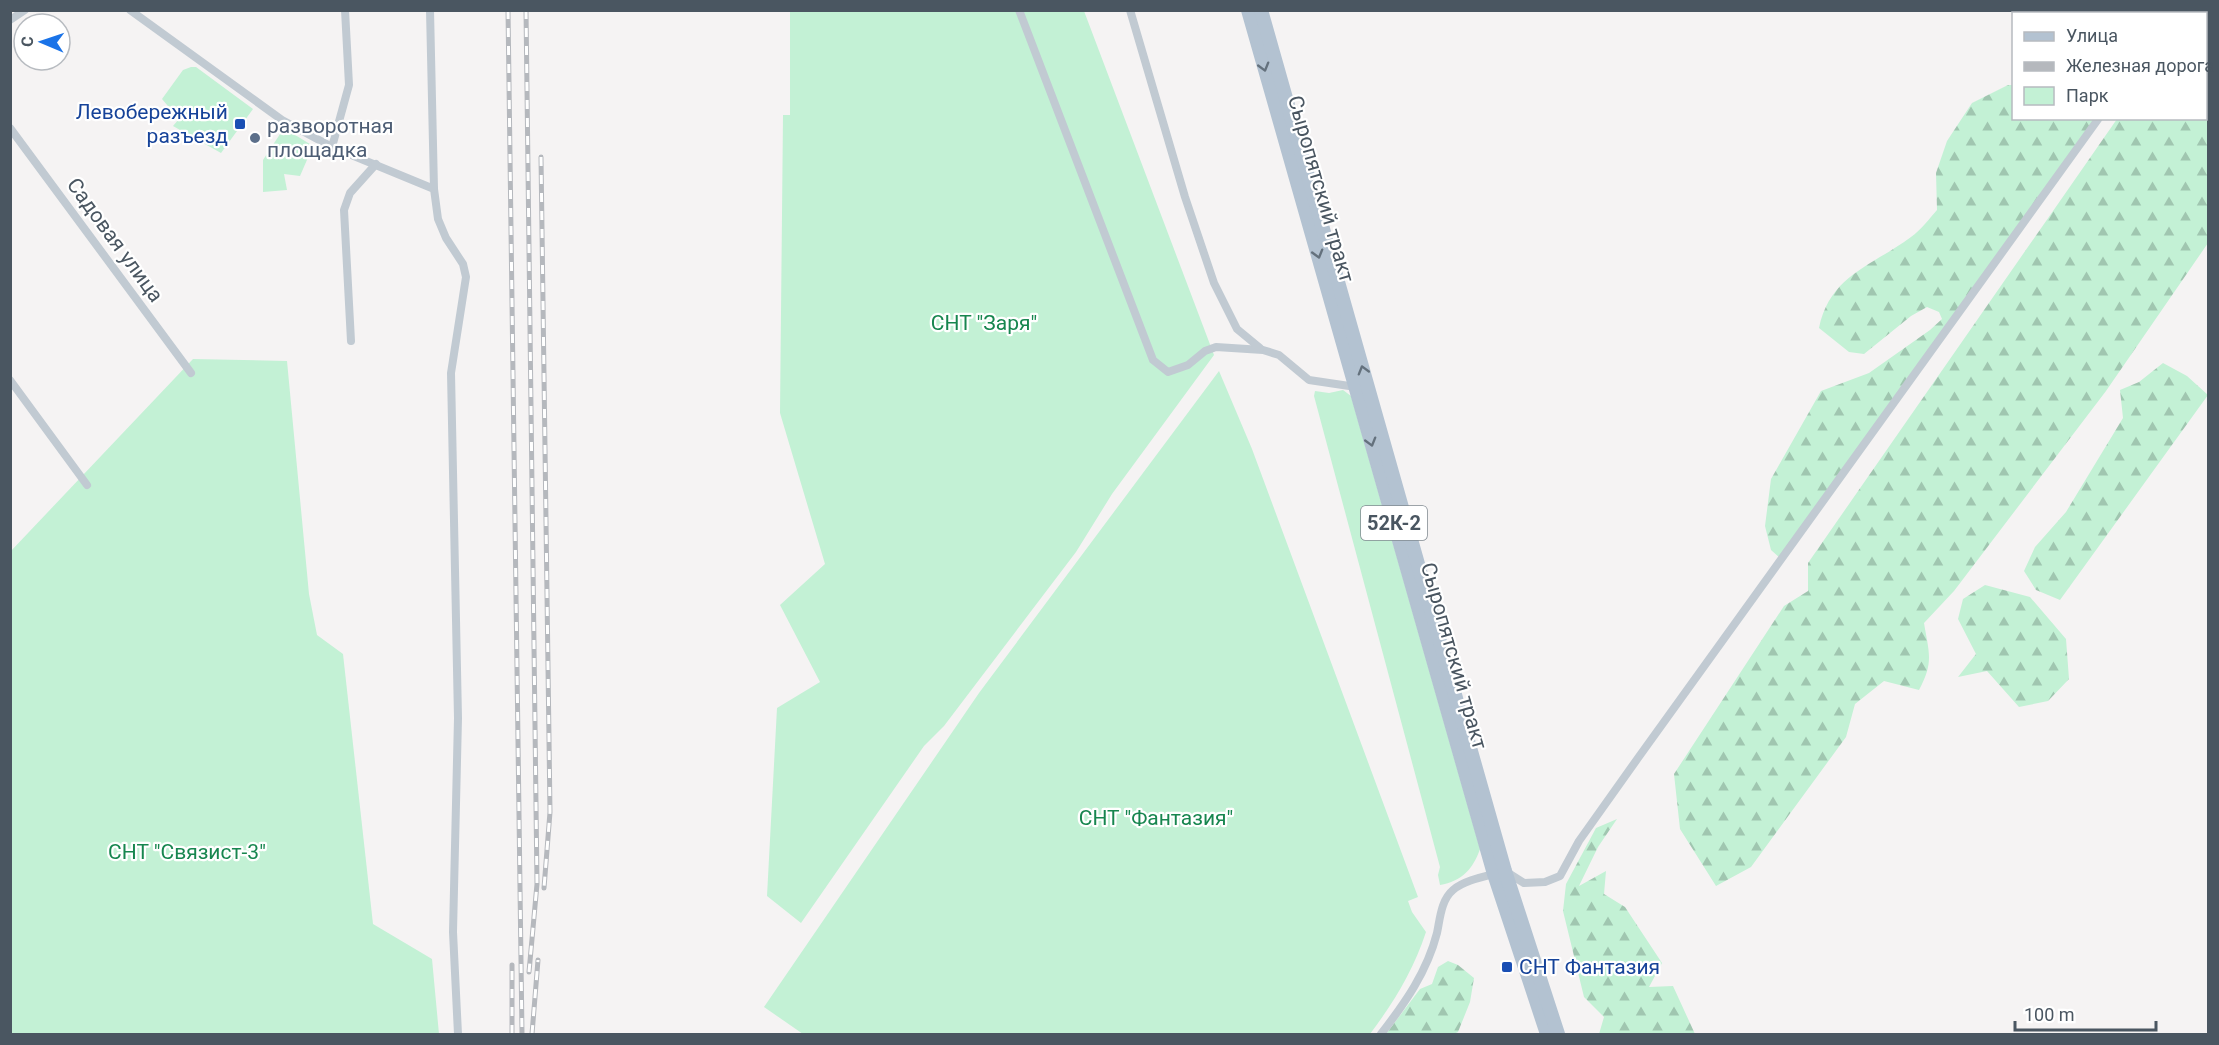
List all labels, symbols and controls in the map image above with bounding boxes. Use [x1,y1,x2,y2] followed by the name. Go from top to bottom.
[12,12,72,72] north arrow
[2012,12,2207,120] legend
[2066,25,2118,46] text: Улица
[18,36,37,47] text: С
[2066,55,2214,76] text: Железная дорога
[1257,62,1270,72] one-way arrow
[2066,85,2109,106] text: Парк
[1283,93,1359,285] street label: Сыропятский тракт
[76,100,228,148] place label: Левобережный разъезд
[267,114,394,162] place label: разворотная площадка
[233,117,247,131] marker: Левобережный разъезд
[248,131,262,145] marker: разворотная площадка
[62,173,168,307] street label: Садовая улица
[1311,248,1323,259] one-way arrow
[931,311,1037,335] park label: СНТ "Заря"
[1357,365,1370,375] one-way arrow
[1364,436,1376,447] one-way arrow
[1361,506,1427,540] road number: 52К-2
[1416,560,1492,752] street label: Сыропятский тракт
[1079,806,1233,830] park label: СНТ "Фантазия"
[108,840,266,864] park label: СНТ "Связист-3"
[1519,955,1660,979] place label: СНТ Фантазия
[1500,960,1514,974] marker: СНТ Фантазия
[2015,994,2156,1032] scale bar
[2024,1004,2075,1025] text: 100 m

